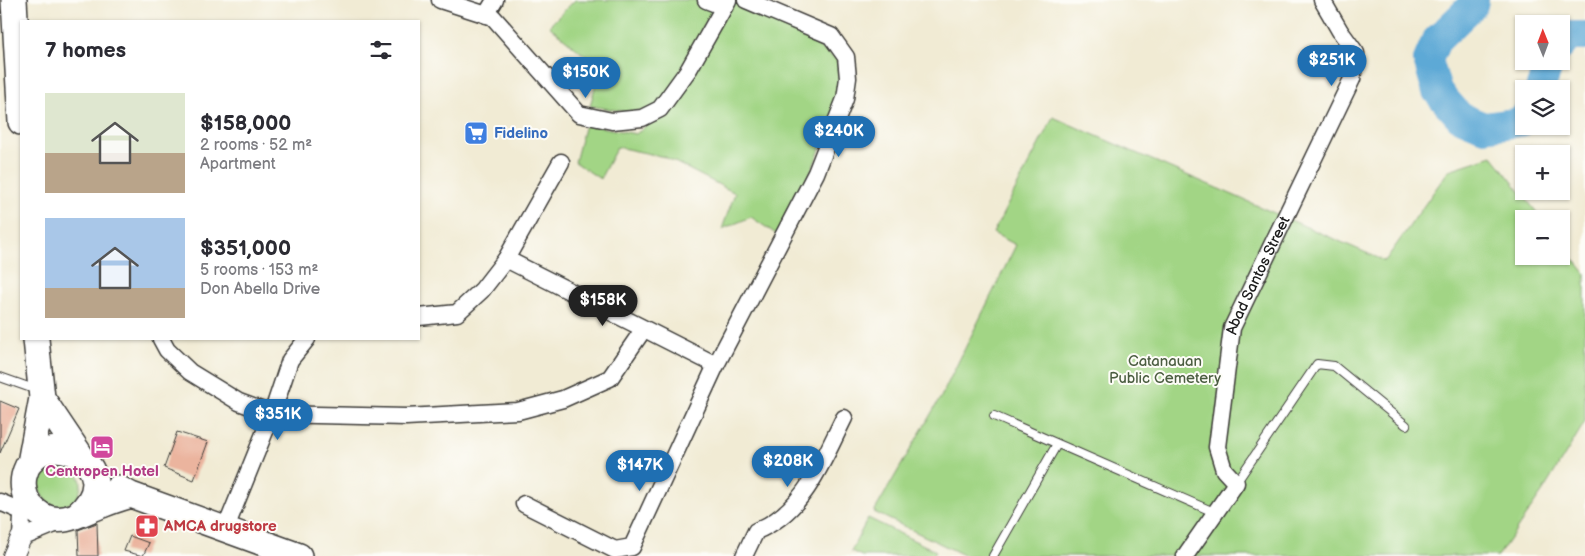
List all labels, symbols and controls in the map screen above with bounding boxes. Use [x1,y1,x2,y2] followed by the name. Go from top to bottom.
[1515,15,1570,70] north arrow
[1515,15,1570,265] map controls
[367,36,395,64] icon: filters
[45,38,126,63] text: 7 homes
[1297,44,1367,87] pin: $251K
[1309,51,1355,70] text: $251K
[551,56,621,99] pin: $150K
[562,63,610,82] text: $150K
[1515,80,1570,135] button: layers
[200,111,291,136] text: $158,000
[85,113,145,173] icon: home
[804,116,874,158] pin: $240K
[463,120,489,146] supermarket icon: Fidelino
[814,122,864,141] text: $240K
[494,124,548,143] place label: Fidelino
[200,136,312,155] text: 2 rooms · 52 m²
[1515,145,1570,200] button: +
[200,155,276,174] text: Apartment
[1515,210,1570,265] button: −
[1222,213,1294,336] street label: Abad Santos Street
[200,236,291,261] text: $351,000
[85,238,145,298] icon: home
[200,261,318,280] text: 5 rooms · 153 m²
[200,280,320,299] text: Don Abella Drive
[568,284,638,327] pin: $158K
[579,291,627,310] text: $158K
[1109,352,1221,388] park label: Catanauan Public Cemetery
[243,398,313,441] pin: $351K
[255,405,301,424] text: $351K
[89,434,115,460] hotel icon: Centropen Hotel
[753,446,823,488] pin: $208K
[605,450,675,492] pin: $147K
[763,452,813,471] text: $208K
[617,456,663,475] text: $147K
[45,462,159,481] place label: Centropen Hotel
[134,513,160,539] pharmacy icon: AMCA drugstore
[163,517,277,536] place label: AMCA drugstore

